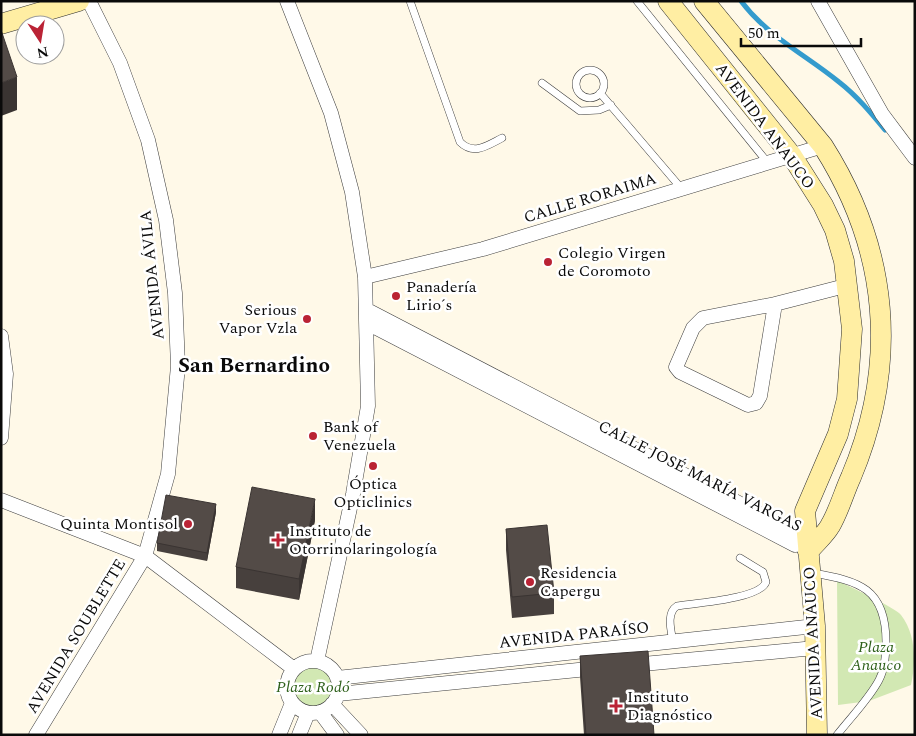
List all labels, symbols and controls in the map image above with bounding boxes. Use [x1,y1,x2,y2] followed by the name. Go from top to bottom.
[15,15,65,65] north arrow
[741,15,861,47] scale bar
[748,22,780,45] text: 50 m
[35,41,50,64] text: N
[709,58,821,194] street label: AVENIDA ANAUCO
[521,166,659,230] street label: CALLE RORAIMA
[133,209,171,341] street label: AVENIDA ÁVILA
[558,241,666,283] place label: Colegio Virgen de Coromoto
[542,256,554,268] marker: Colegio Virgen de Coromoto
[406,275,477,317] place label: Panadería Lirio´s
[390,290,402,302] marker: Panadería Lirio´s
[219,298,297,340] place label: Serious Vapor Vzla
[301,313,313,325] marker: Serious Vapor Vzla
[178,350,330,382] district label: San Bernardino
[594,414,806,538] street label: CALLE JOSÉ MARÍA VARGAS
[323,415,396,457] place label: Bank of Venezuela
[307,430,319,442] marker: Bank of Venezuela
[367,460,379,472] marker: Óptica Opticlinics
[334,472,412,514] place label: Óptica Opticlinics
[60,512,178,536] place label: Quinta Montisol
[182,518,194,530] marker: Quinta Montisol
[289,519,437,561] place label: Instituto de Otorrinolaringología
[271,533,285,547] marker: Instituto de Otorrinolaringología
[20,554,132,718] street label: AVENIDA SOUBLETTE
[540,561,617,603] place label: Residencia Capergu
[797,566,829,720] street label: AVENIDA ANAUCO
[524,576,536,588] marker: Residencia Capergu
[498,615,650,655] street label: AVENIDA PARAÍSO
[850,635,901,677] park label: Plaza Anauco
[276,675,350,699] park label: Plaza Rodó
[627,685,712,727] place label: Instituto Diagnóstico
[609,699,623,713] marker: Instituto Diagnóstico

